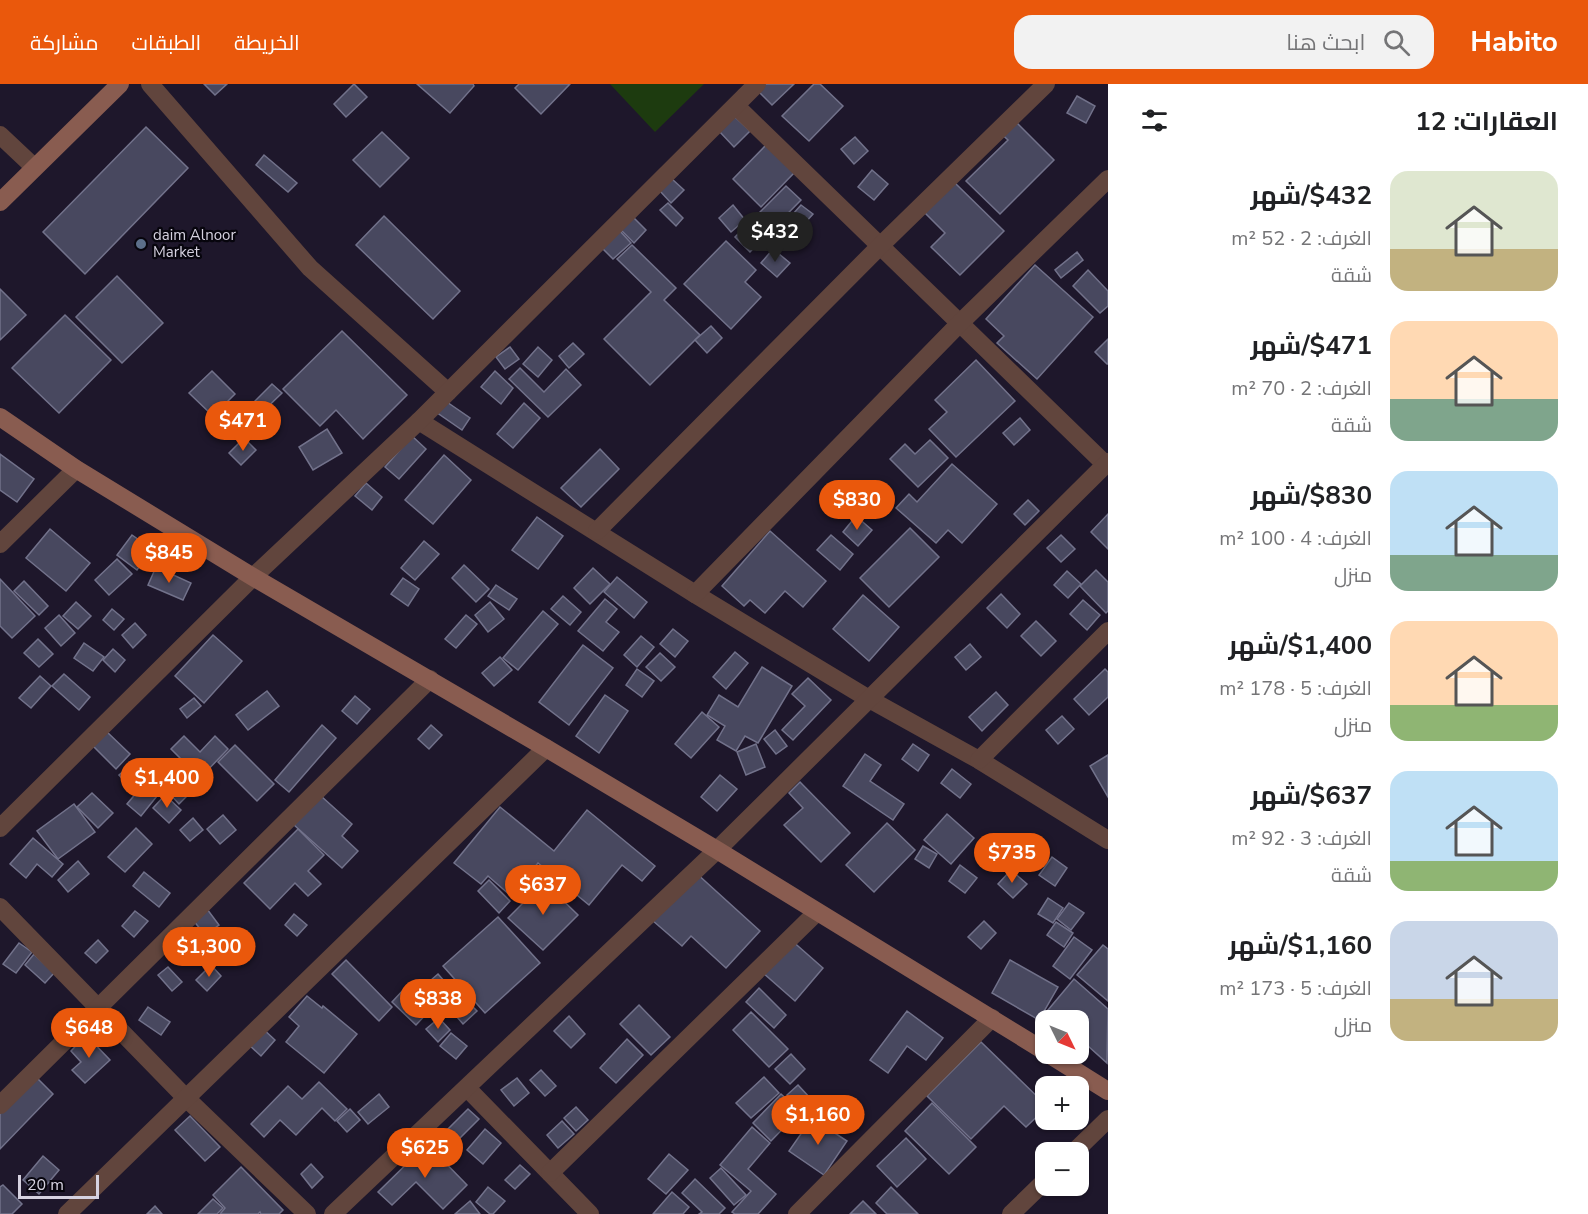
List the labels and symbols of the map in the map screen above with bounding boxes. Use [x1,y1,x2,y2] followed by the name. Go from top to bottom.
[739,212,811,263] pin: $432
[153,225,236,262] place label: daim Alnoor Market
[134,237,148,251] marker: daim Alnoor Market
[207,401,279,452] pin: $471
[821,480,893,531] pin: $830
[133,533,205,584] pin: $845
[118,758,216,809] pin: $1,400
[976,833,1048,884] pin: $735
[507,865,579,916] pin: $637
[160,927,258,978] pin: $1,300
[402,979,474,1030] pin: $838
[53,1008,125,1059] pin: $648
[1035,1010,1089,1064] north arrow
[769,1095,867,1146] pin: $1,160
[389,1128,461,1179] pin: $625
[18,1172,99,1200] scale bar

